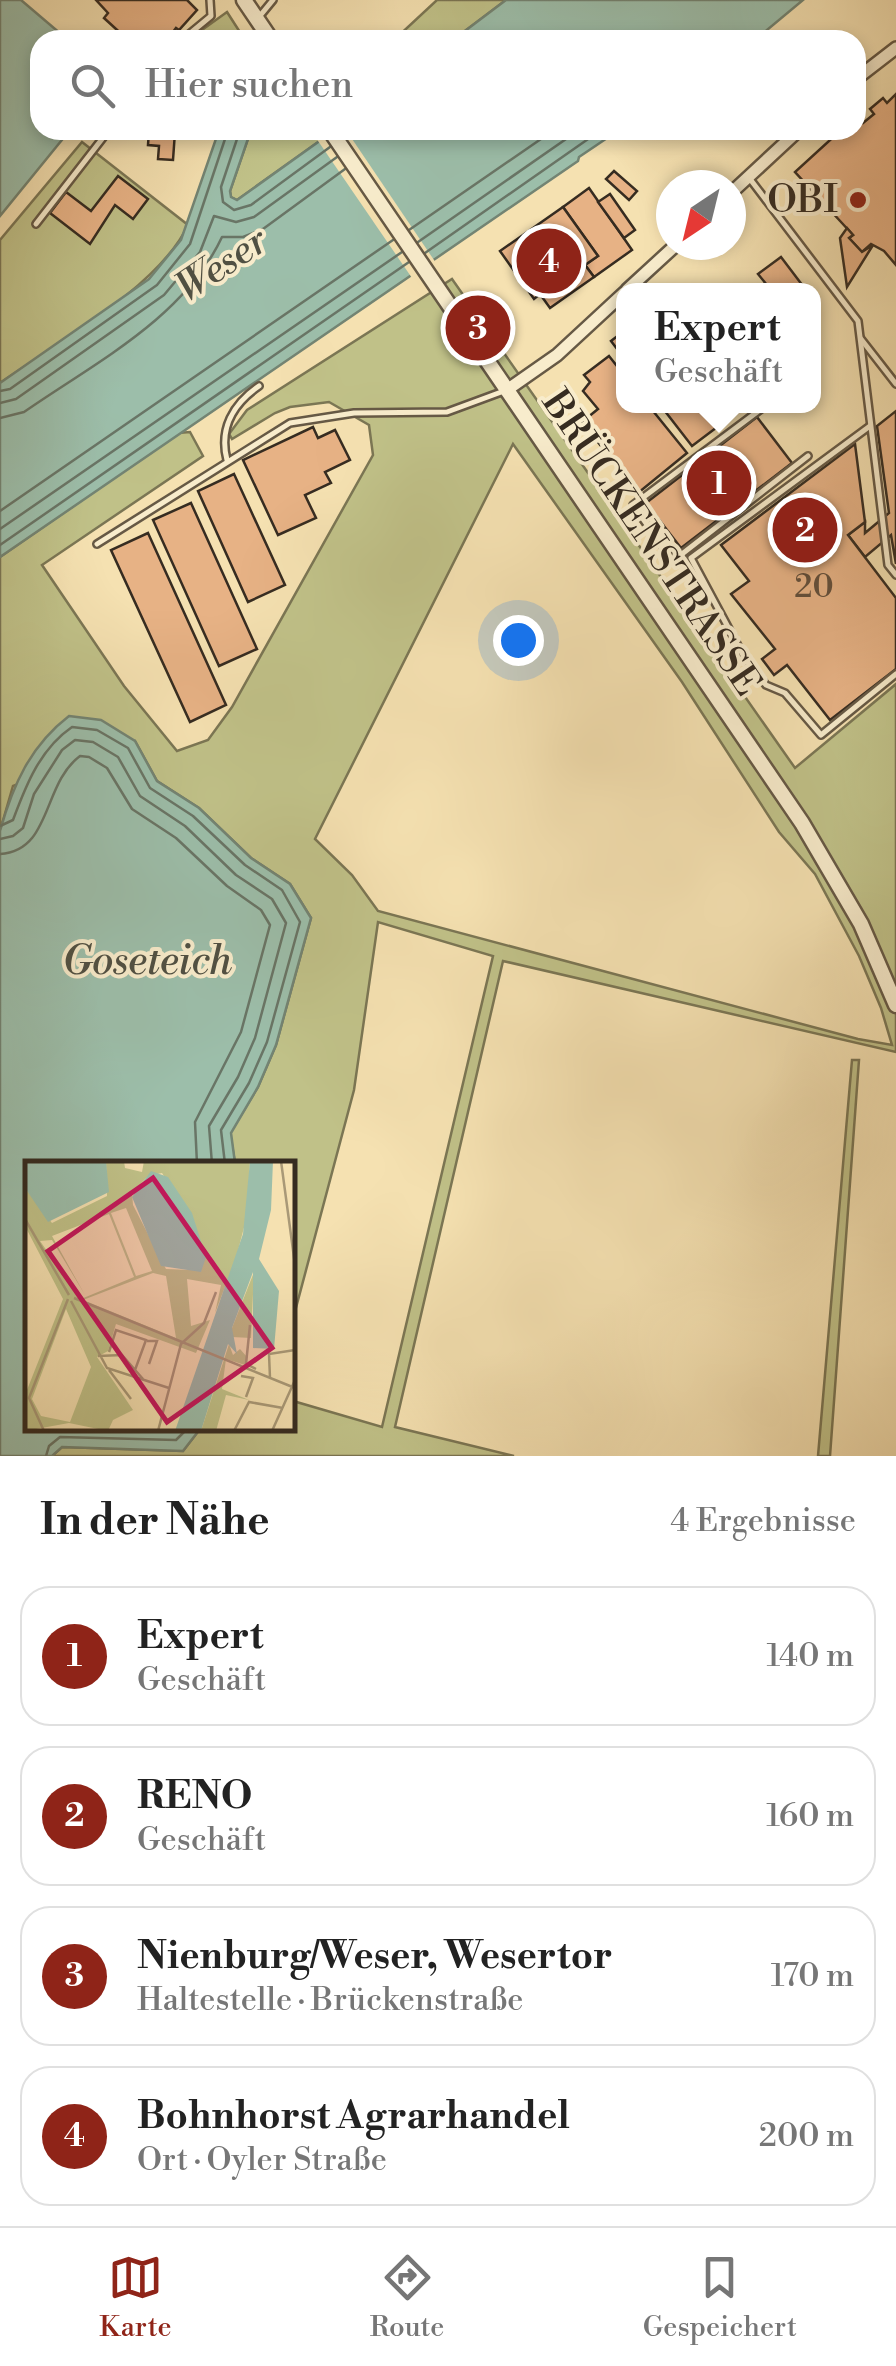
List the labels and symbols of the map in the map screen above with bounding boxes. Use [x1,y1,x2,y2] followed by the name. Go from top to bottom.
[656,170,746,260] north arrow
[767,177,838,224] place label: OBI
[847,189,869,211] marker: OBI
[166,216,278,314] water label: Weser
[516,224,582,298] pin: 4
[446,290,510,366] pin: 3
[531,379,772,705] street label: BRÜCKENSTRASSE
[686,446,752,520] pin: 1
[772,492,838,568] pin: 2
[794,567,834,607] house number: 20
[493,615,544,666] your location
[62,937,232,987] water label: Goseteich
[25,1161,295,1431] inset map

